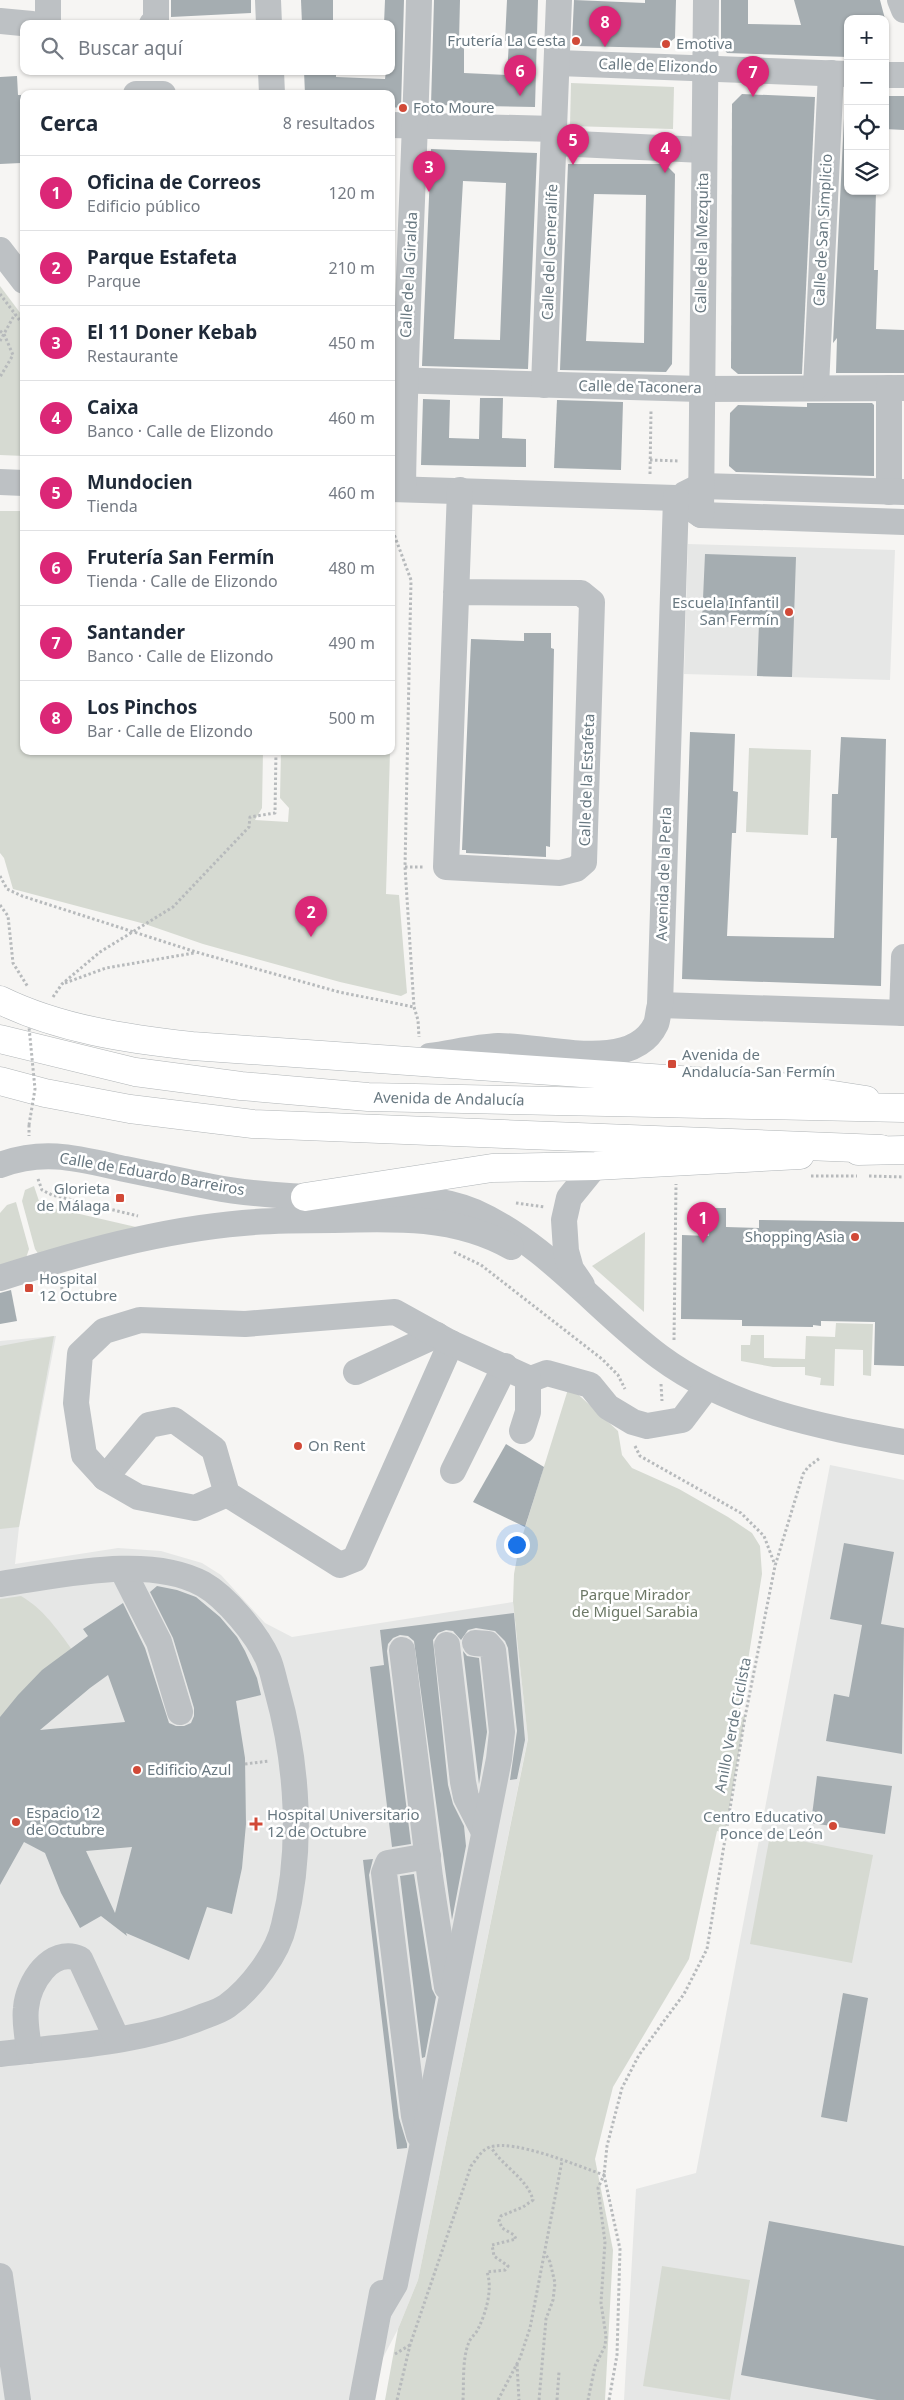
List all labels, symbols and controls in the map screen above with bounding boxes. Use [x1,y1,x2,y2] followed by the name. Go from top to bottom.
[589,6,621,47] pin: 8
[844,15,889,195] map controls
[844,15,889,60] button: +
[20,20,395,75] search box
[447,30,566,50] place label: Frutería La Cesta
[676,33,733,53] place label: Emotiva
[38,34,66,62] icon: search
[78,35,183,61] text: Buscar aquí
[570,35,582,47] marker: Frutería La Cesta
[660,38,672,50] marker: Emotiva
[598,53,718,77] street label: Calle de Elizondo
[504,55,536,96] pin: 6
[737,56,769,97] pin: 7
[844,60,889,105] button: −
[413,97,495,117] place label: Foto Moure
[397,102,409,114] marker: Foto Moure
[844,105,889,150] button: locate
[40,109,98,137] text: Cerca
[283,112,375,134] text: 8 resultados
[557,124,589,165] pin: 5
[649,132,681,173] pin: 4
[844,150,889,195] button: layers
[413,151,445,192] pin: 3
[808,153,836,307] street label: Calle de San Simplicio
[87,169,261,195] text: Oficina de Correos
[690,172,712,314] street label: Calle de la Mezquita
[51,182,61,204] text: 1
[328,182,375,204] text: 120 m
[537,184,561,320] street label: Calle del Generalife
[87,195,200,217] text: Edificio público
[395,211,421,339] street label: Calle de la Giralda
[87,244,237,270] text: Parque Estafeta
[51,257,61,279] text: 2
[328,257,375,279] text: 210 m
[87,270,141,292] text: Parque
[87,319,257,345] text: El 11 Doner Kebab
[51,332,61,354] text: 3
[328,332,375,354] text: 450 m
[87,345,178,367] text: Restaurante
[578,375,702,397] street label: Calle de Taconera
[87,394,139,420] text: Caixa
[51,407,61,429] text: 4
[328,407,375,429] text: 460 m
[87,420,274,442] text: Banco · Calle de Elizondo
[87,469,193,495] text: Mundocien
[51,482,61,504] text: 5
[328,482,375,504] text: 460 m
[87,495,138,517] text: Tienda
[87,544,274,570] text: Frutería San Fermín
[51,557,61,579] text: 6
[328,557,375,579] text: 480 m
[87,570,278,592] text: Tienda · Calle de Elizondo
[672,592,779,629] place label: Escuela Infantil San Fermín
[783,606,795,618] marker: Escuela Infantil San Fermín
[87,619,185,645] text: Santander
[51,632,61,654] text: 7
[328,632,375,654] text: 490 m
[87,645,274,667] text: Banco · Calle de Elizondo
[87,694,197,720] text: Los Pinchos
[51,707,61,729] text: 8
[328,707,375,729] text: 500 m
[574,713,598,847] street label: Calle de la Estafeta
[87,720,253,742] text: Bar · Calle de Elizondo
[651,807,675,941] street label: Avenida de la Perla
[295,896,327,937] pin: 2
[682,1044,835,1081] place label: Avenida de Andalucía-San Fermín
[666,1058,678,1070] marker: Avenida de Andalucía-San Fermín
[373,1087,525,1109] street label: Avenida de Andalucía
[58,1147,246,1199] street label: Calle de Eduardo Barreiros
[36,1178,110,1215] place label: Glorieta de Málaga
[114,1192,126,1204] marker: Glorieta de Málaga
[687,1202,719,1243] pin: 1
[745,1226,845,1246] place label: Shopping Asia
[849,1231,861,1243] marker: Shopping Asia
[39,1268,117,1305] place label: Hospital 12 Octubre
[23,1282,35,1294] marker: Hospital 12 Octubre
[308,1435,366,1455] place label: On Rent
[292,1440,304,1452] marker: On Rent
[504,1532,530,1558] your location
[572,1584,698,1621] park label: Parque Mirador de Miguel Sarabia
[709,1655,755,1794] street label: Anillo Verde Ciclista
[147,1759,231,1779] place label: Edificio Azul
[131,1764,143,1776] marker: Edificio Azul
[26,1802,105,1839] place label: Espacio 12 de Octubre
[267,1804,419,1841] place label: Hospital Universitario 12 de Octubre
[703,1806,823,1843] place label: Centro Educativo Ponce de León
[10,1816,22,1828] marker: Espacio 12 de Octubre
[249,1817,263,1831] marker: Hospital Universitario 12 de Octubre
[827,1820,839,1832] marker: Centro Educativo Ponce de León

